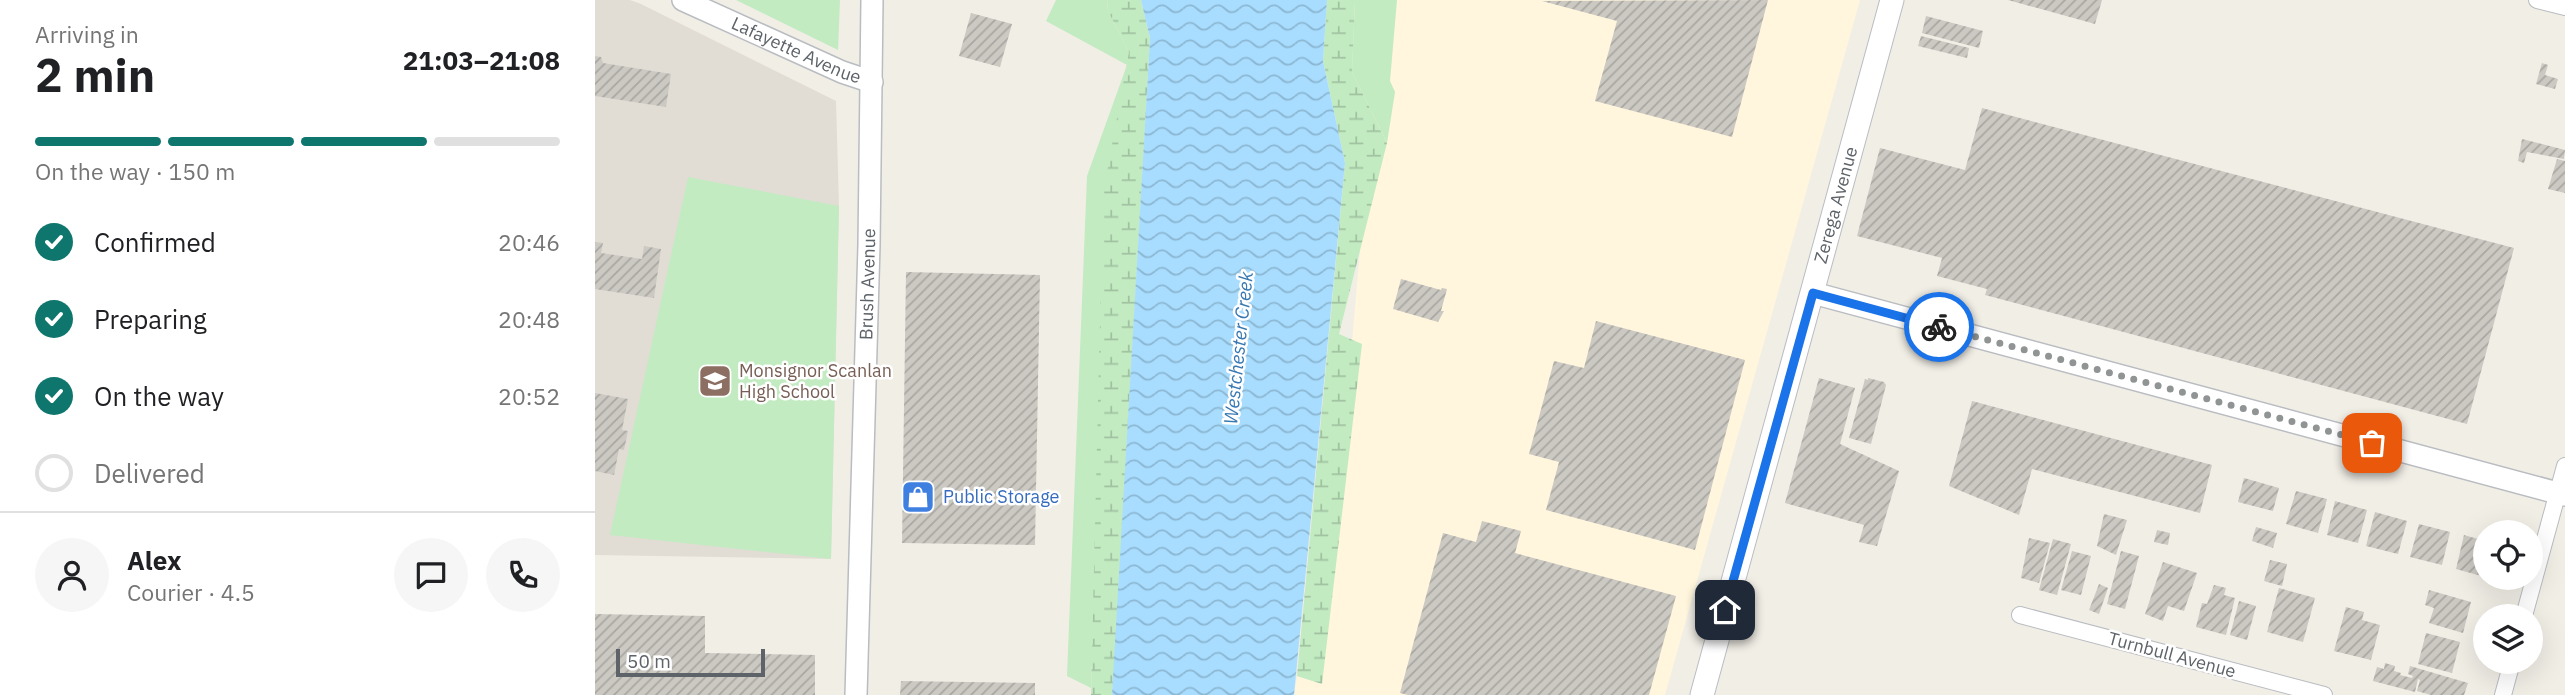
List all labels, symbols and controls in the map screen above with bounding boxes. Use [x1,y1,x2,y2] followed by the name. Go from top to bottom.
[728,11,864,89] street label: Lafayette Avenue
[35,19,139,49] text: Arriving in
[403,43,560,77] text: 21:03–21:08
[35,45,155,105] text: 2 min
[1809,144,1862,266] street label: Zerega Avenue
[35,156,235,186] text: On the way · 150 m
[35,223,73,261] icon: check
[94,225,216,259] text: Confirmed
[498,227,560,257] text: 20:46
[854,228,880,340] street label: Brush Avenue
[1218,269,1258,426] water label: Westchester Creek
[1904,292,1974,362] courier
[35,300,73,338] icon: check
[94,302,207,336] text: Preparing
[498,304,560,334] text: 20:48
[1920,308,1958,346] icon: bike
[739,359,892,403] place label: Monsignor Scanlan High School
[696,362,734,400] school or university icon: Monsignor Scanlan High School
[35,377,73,415] icon: check
[94,379,224,413] text: On the way
[498,381,560,411] text: 20:52
[2342,413,2402,473] pin
[2353,424,2391,462] icon: bag
[94,456,205,490] text: Delivered
[899,478,937,516] shop icon: Public Storage
[943,485,1060,508] place label: Public Storage
[2473,520,2543,674] map controls
[2473,520,2543,590] button: locate
[35,538,109,612] button: person
[394,538,468,612] button: chat
[486,538,560,612] button: phone
[127,543,181,577] text: Alex
[127,577,255,607] text: Courier · 4.5
[1695,580,1755,640] pin
[1706,591,1744,629] icon: home
[2473,604,2543,674] button: layers
[2106,626,2239,683] street label: Turnbull Avenue
[616,646,765,678] scale bar
[627,649,671,673] text: 50 m

